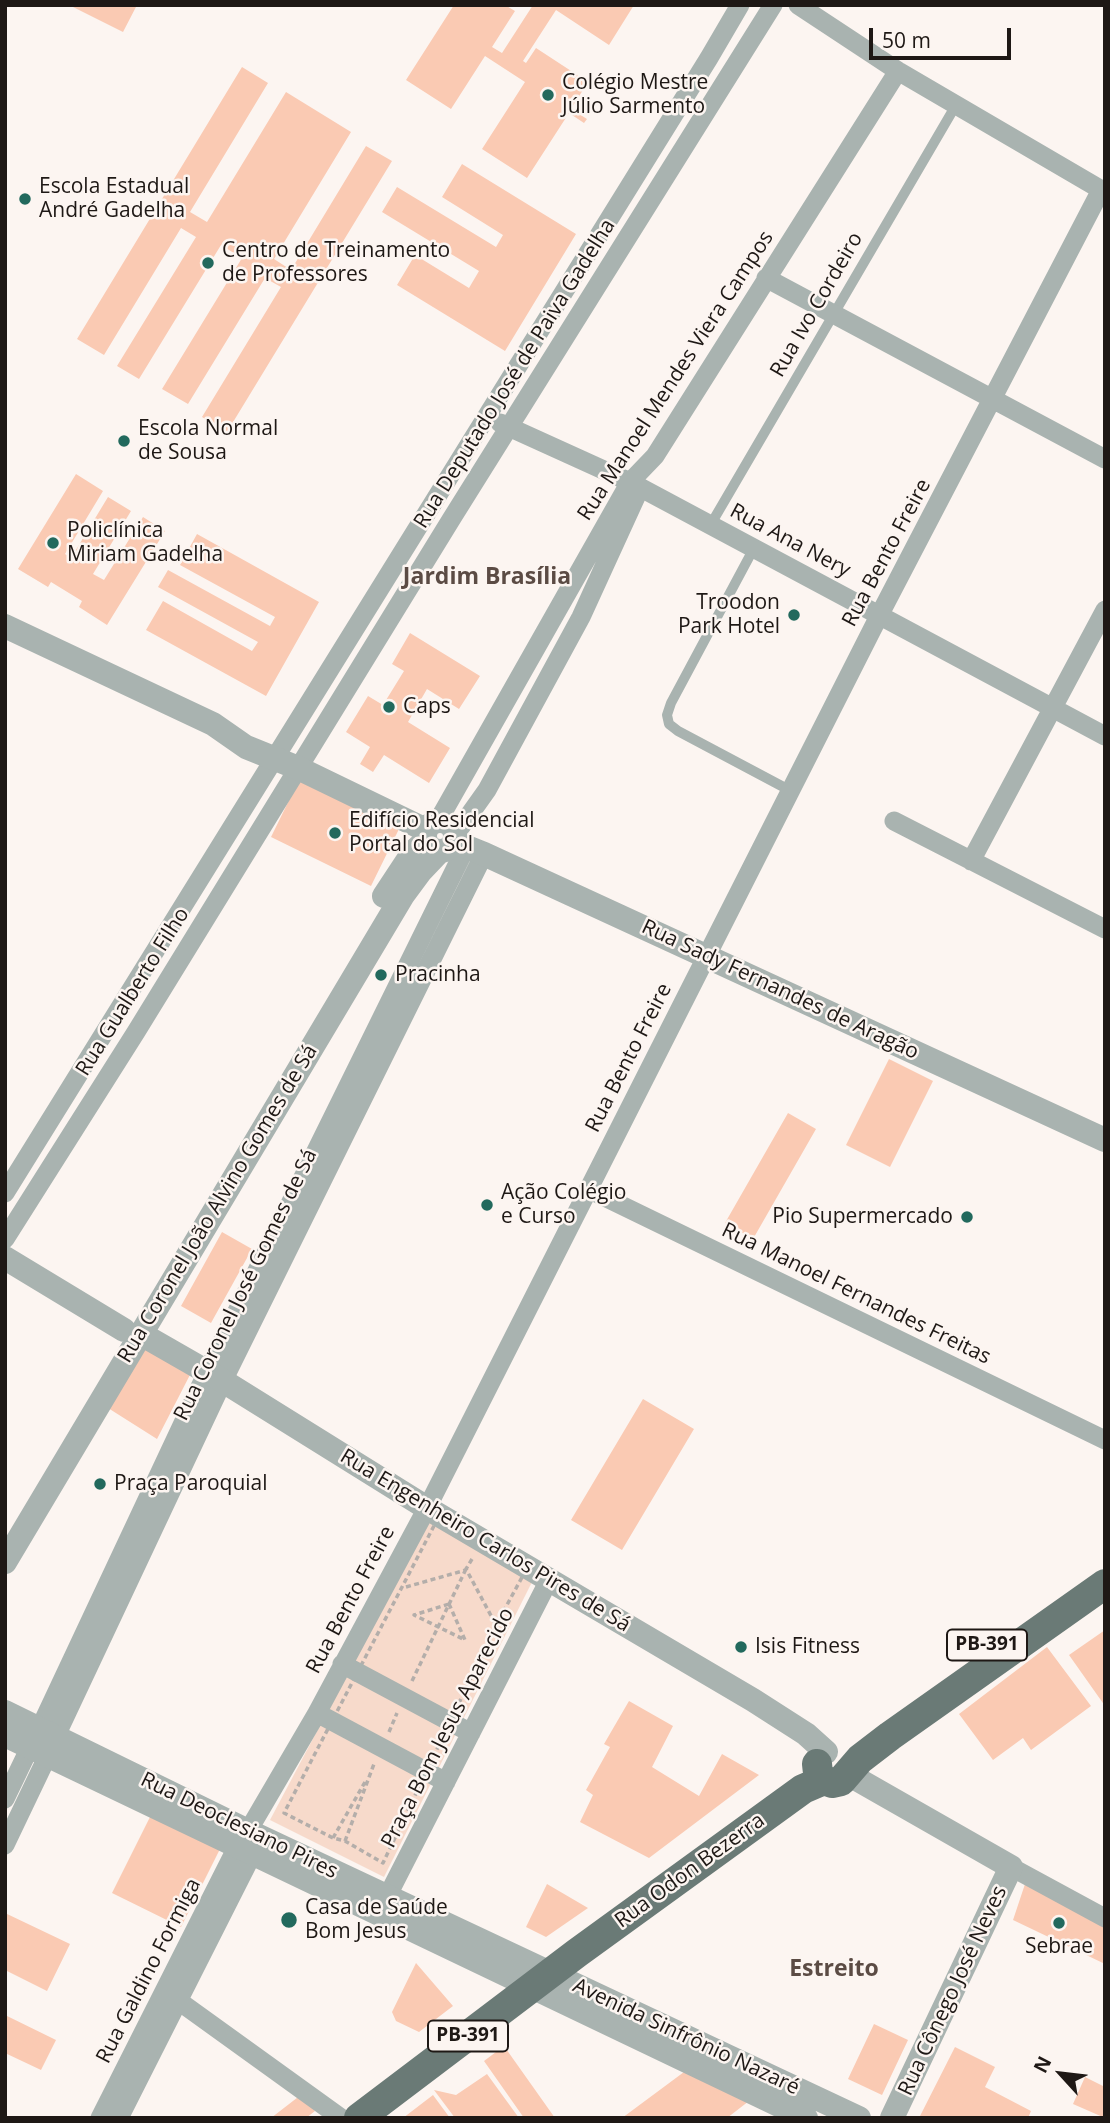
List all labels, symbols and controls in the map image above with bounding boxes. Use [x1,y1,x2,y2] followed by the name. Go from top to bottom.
[872,14,1014,58] scale bar
[882,26,931,54] text: 50 m
[562,70,708,120] place label: Colégio Mestre Júlio Sarmento
[540,87,556,103] marker: Colégio Mestre Júlio Sarmento
[39,174,189,224] place label: Escola Estadual André Gadelha
[17,191,33,207] marker: Escola Estadual André Gadelha
[409,215,621,533] street label: Rua Deputado José de Paiva Gadelha
[573,226,779,526] street label: Rua Manoel Mendes Viera Campos
[765,228,869,382] street label: Rua Ivo Cordeiro
[222,238,450,288] place label: Centro de Treinamento de Professores
[200,255,216,271] marker: Centro de Treinamento de Professores
[138,416,278,466] place label: Escola Normal de Sousa
[116,433,132,449] marker: Escola Normal de Sousa
[837,475,937,631] street label: Rua Bento Freire
[725,499,855,583] street label: Rua Ana Nery
[67,518,223,568] place label: Policlínica Miriam Gadelha
[45,535,61,551] marker: Policlínica Miriam Gadelha
[403,563,571,591] district label: Jardim Brasília
[678,590,780,640] place label: Troodon Park Hotel
[786,607,802,623] marker: Troodon Park Hotel
[403,694,451,720] place label: Caps
[381,699,397,715] marker: Caps
[349,808,535,858] place label: Edifício Residencial Portal do Sol
[327,825,343,841] marker: Edifício Residencial Portal do Sol
[71,903,195,1081] street label: Rua Gualberto Filho
[637,915,923,1065] street label: Rua Sady Fernandes de Aragão
[395,962,481,988] place label: Pracinha
[373,967,389,983] marker: Pracinha
[581,979,677,1137] street label: Rua Bento Freire
[113,1040,323,1368] street label: Rua Coronel João Alvino Gomes de Sá
[169,1145,323,1425] street label: Rua Coronel José Gomes de Sá
[501,1180,626,1230] place label: Ação Colégio e Curso
[479,1197,495,1213] marker: Ação Colégio e Curso
[772,1204,953,1230] place label: Pio Supermercado
[959,1209,975,1225] marker: Pio Supermercado
[717,1218,995,1370] street label: Rua Manoel Fernandes Freitas
[335,1444,635,1638] street label: Rua Engenheiro Carlos Pires de Sá
[114,1471,268,1497] place label: Praça Paroquial
[92,1476,108,1492] marker: Praça Paroquial
[301,1522,401,1678] street label: Rua Bento Freire
[376,1604,520,1852] street label: Praça Bom Jesus Aparecido
[947,1630,1027,1660] road number: PB-391
[755,1634,860,1660] place label: Isis Fitness
[733,1639,749,1655] marker: Isis Fitness
[136,1767,342,1885] street label: Rua Deoclesiano Pires
[610,1808,770,1934] street label: Rua Odon Bezerra
[91,1874,207,2068] street label: Rua Galdino Formiga
[893,1882,1013,2100] street label: Rua Cônego José Neves
[305,1895,448,1945] place label: Casa de Saúde Bom Jesus
[279,1910,299,1930] marker: Casa de Saúde Bom Jesus
[1051,1915,1067,1931] marker: Sebrae
[1025,1934,1093,1960] place label: Sebrae
[789,1955,879,1983] district label: Estreito
[569,1973,803,2101] street label: Avenida Sinfrônio Nazaré
[428,2020,508,2052] road number: PB-391
[1026,2039,1096,2109] north arrow
[1027,2052,1057,2077] text: N

